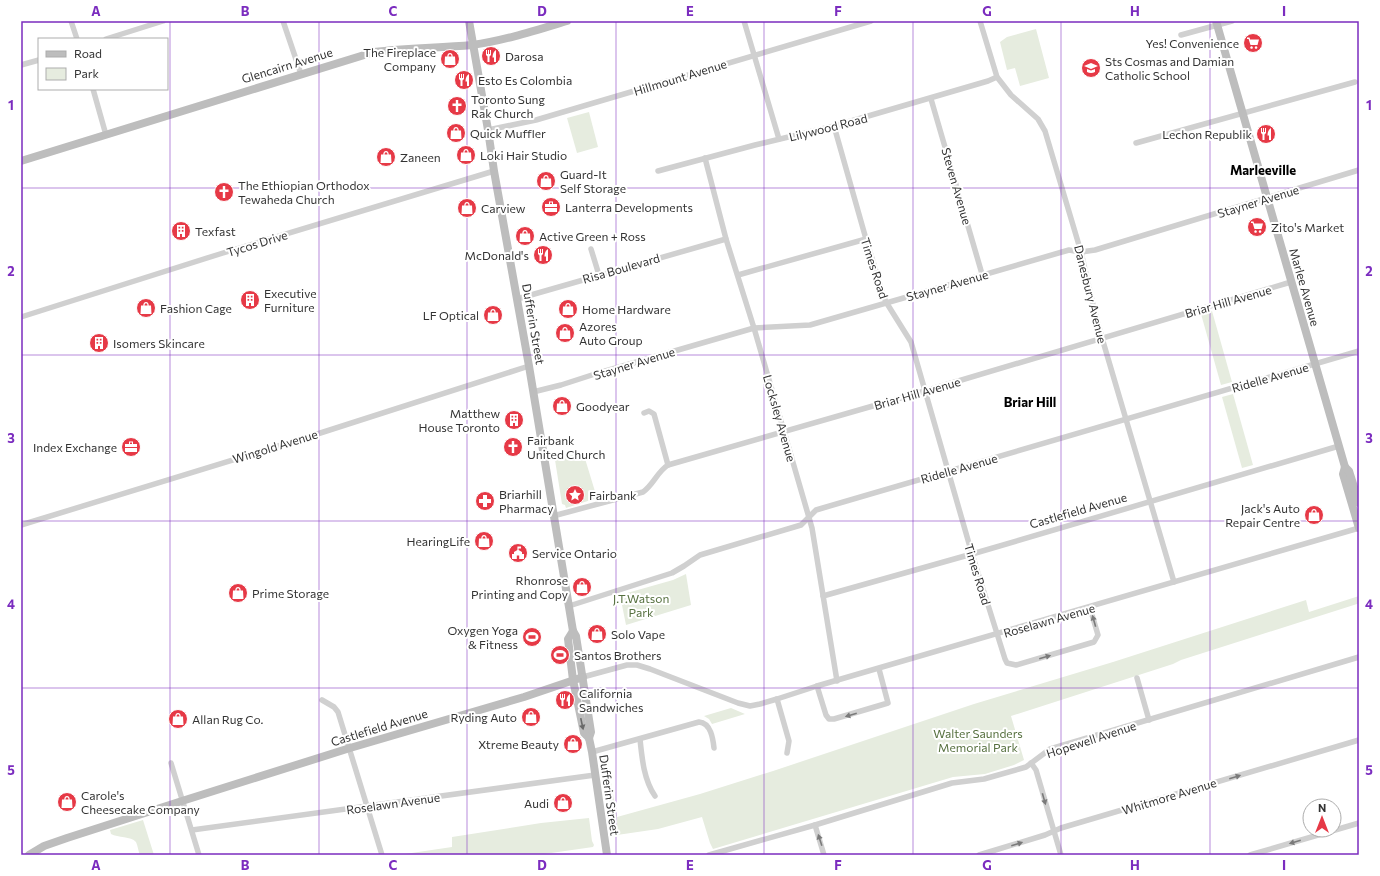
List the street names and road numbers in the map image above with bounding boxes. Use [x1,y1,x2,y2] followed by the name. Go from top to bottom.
[240,45,334,85] street label: Glencairn Avenue
[632,56,728,98] street label: Hillmount Avenue
[787,110,869,143] street label: Lilywood Road
[939,146,975,226] street label: Steven Avenue
[1216,182,1300,220] street label: Stayner Avenue
[225,227,289,259] street label: Tycos Drive
[859,236,891,300] street label: Times Road
[1072,243,1110,345] street label: Danesbury Avenue
[1287,246,1323,328] street label: Marlee Avenue
[581,250,661,286] street label: Risa Boulevard
[904,267,990,303] street label: Stayner Avenue
[1183,282,1273,320] street label: Briar Hill Avenue
[520,283,548,366] street label: Dufferin Street
[592,344,676,382] street label: Stayner Avenue
[1230,359,1310,395] street label: Ridelle Avenue
[761,373,799,463] street label: Locksley Avenue
[872,374,962,412] street label: Briar Hill Avenue
[231,426,319,466] street label: Wingold Avenue
[919,450,999,486] street label: Ridelle Avenue
[1028,489,1128,531] street label: Castlefield Avenue
[962,542,994,606] street label: Times Road
[1002,600,1096,640] street label: Roselawn Avenue
[329,706,429,748] street label: Castlefield Avenue
[1044,718,1138,760] street label: Hopewell Avenue
[597,754,623,837] street label: Dufferin Street
[1120,775,1218,817] street label: Whitmore Avenue
[345,789,441,817] street label: Roselawn Avenue

